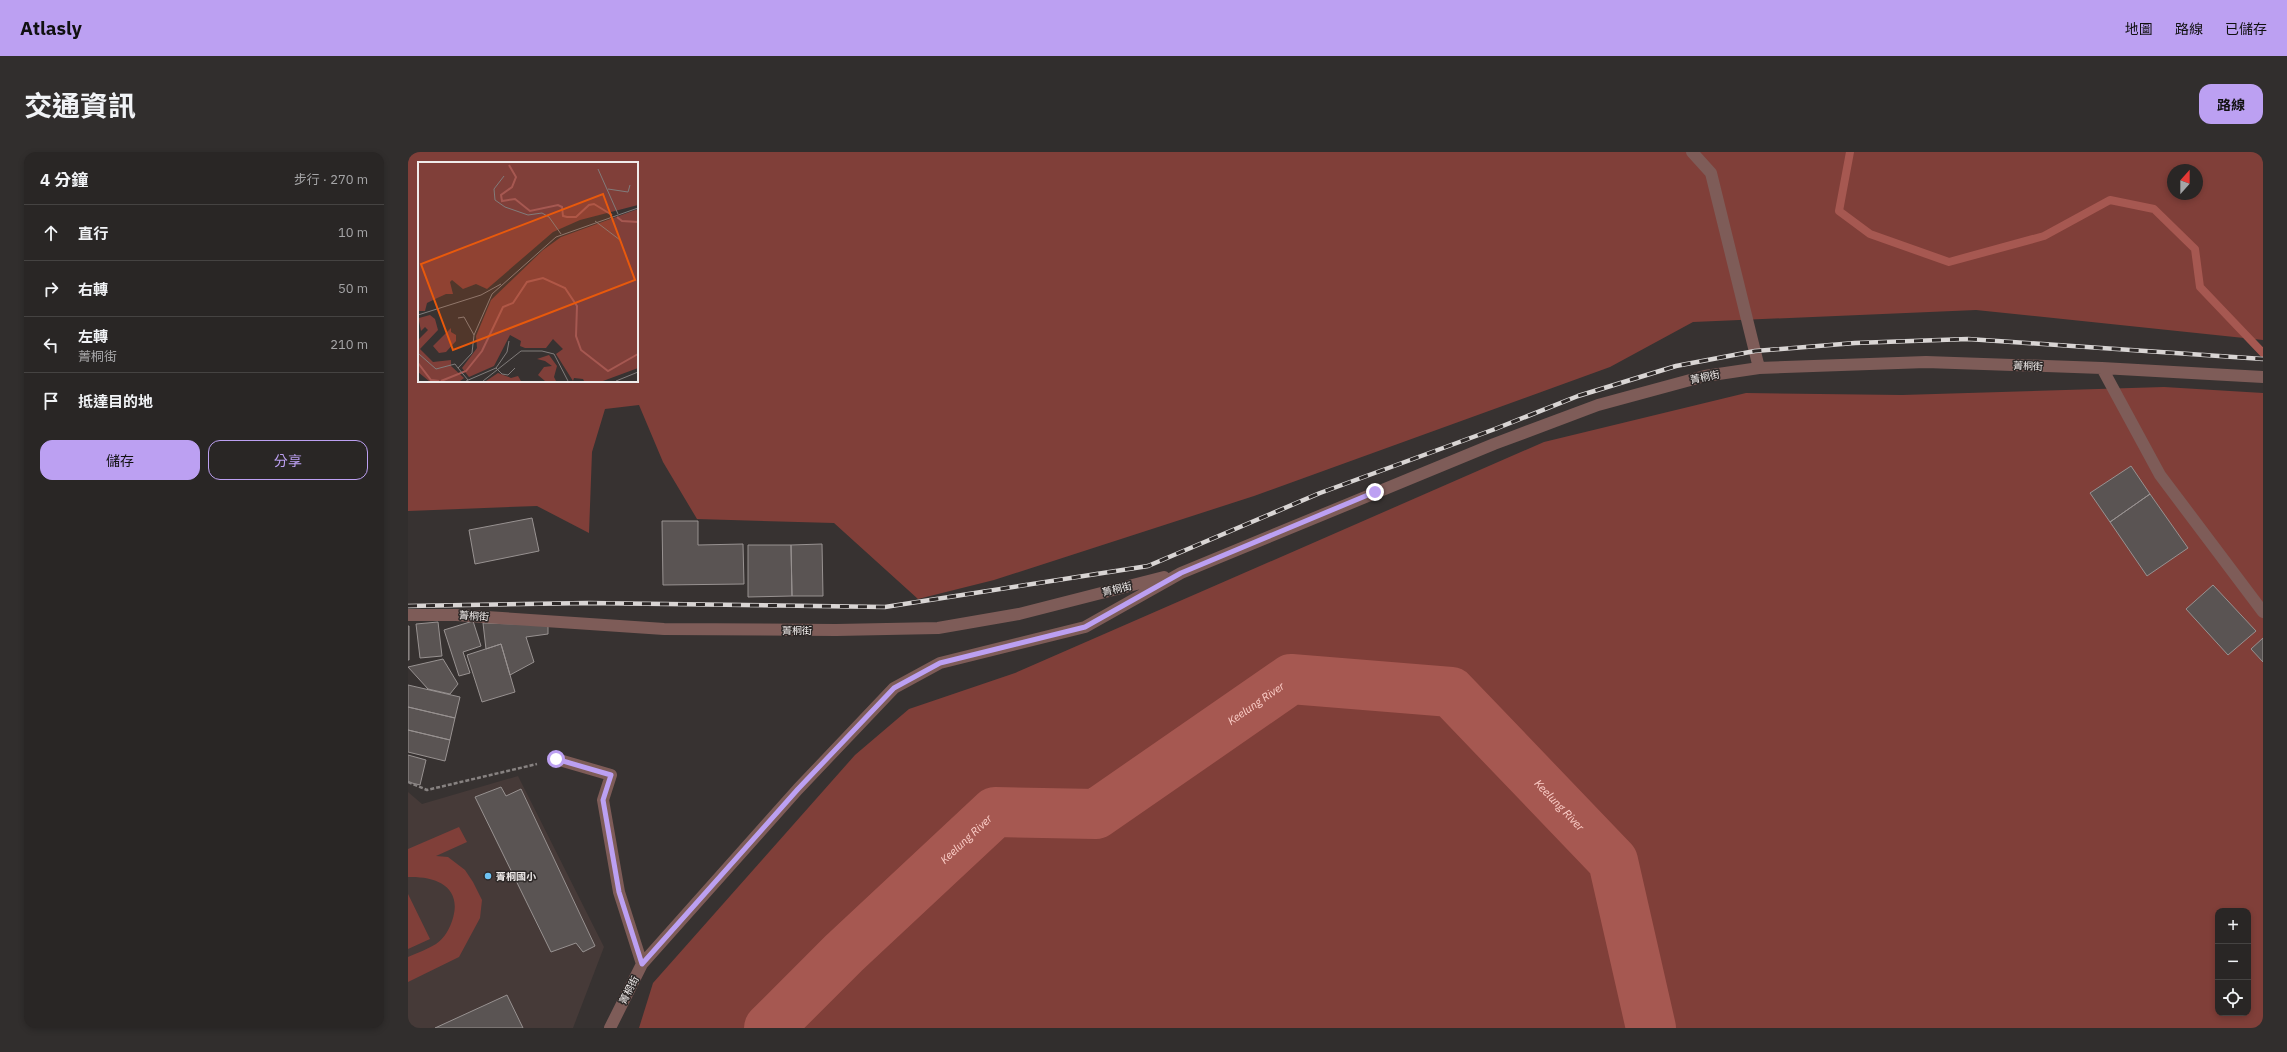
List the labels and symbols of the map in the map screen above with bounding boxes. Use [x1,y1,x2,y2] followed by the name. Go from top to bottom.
[418,162,638,382] inset map
[2167,164,2203,200] north arrow
[2013,359,2043,373] street label: 菁桐街
[1689,368,1721,386] street label: 菁桐街
[1366,483,1384,501] route end
[1101,579,1133,599] street label: 菁桐街
[459,608,489,624] street label: 菁桐街
[782,624,812,637] street label: 菁桐街
[1225,678,1288,728] water label: Keelung River
[547,750,565,768] route start
[1532,776,1588,834] water label: Keelung River
[937,811,996,867] water label: Keelung River
[496,870,537,883] place label: 菁桐國小
[483,871,493,881] marker: 菁桐國小
[616,974,642,1006] street label: 菁桐街

